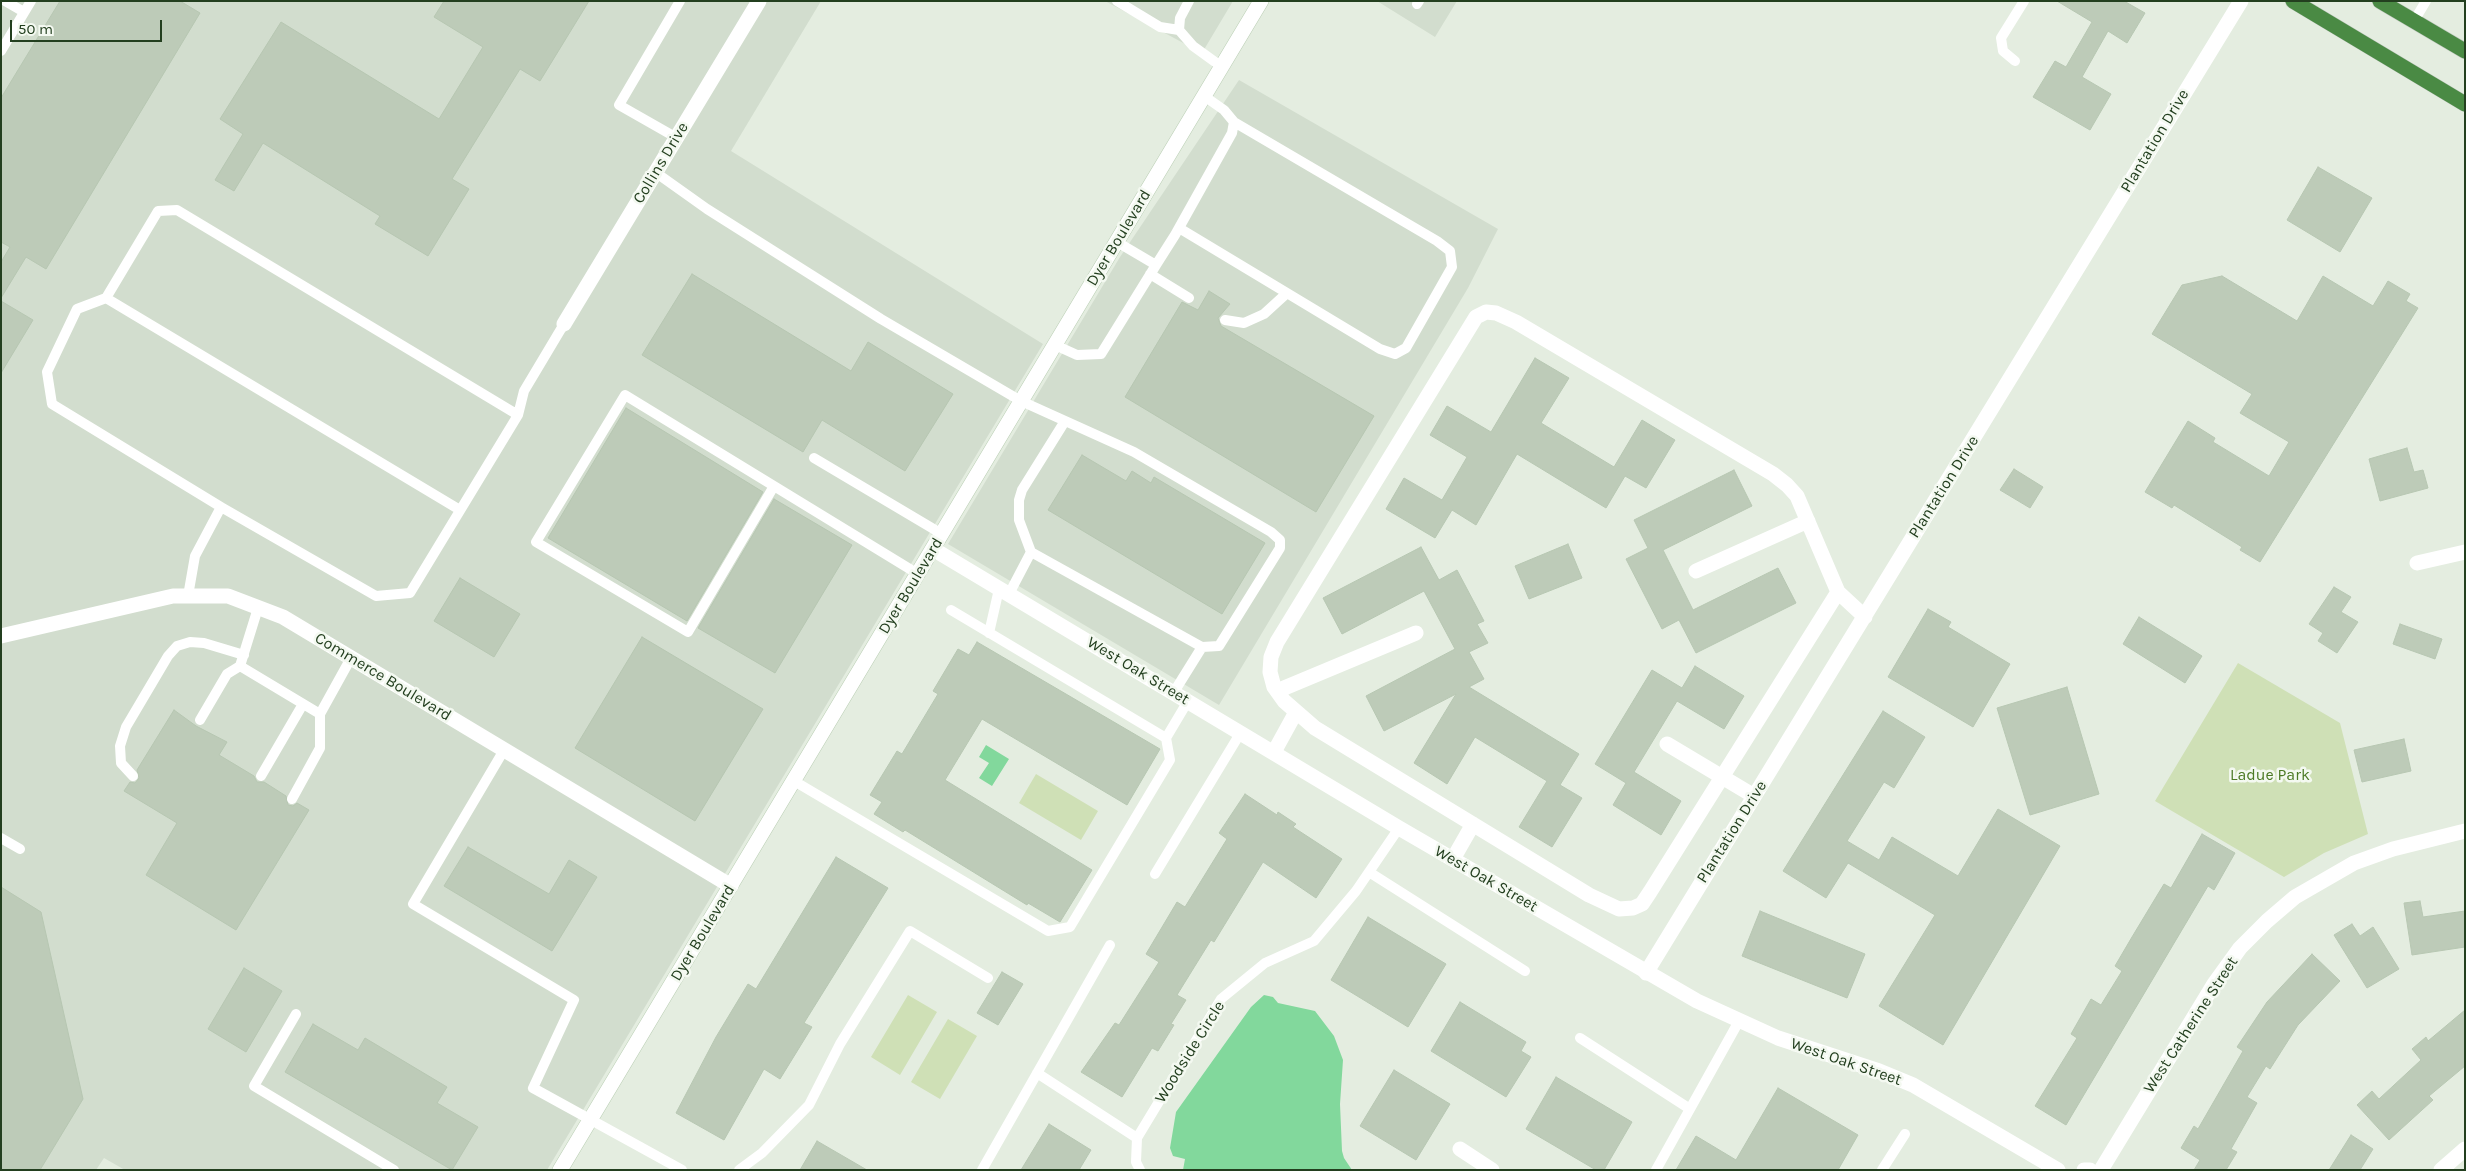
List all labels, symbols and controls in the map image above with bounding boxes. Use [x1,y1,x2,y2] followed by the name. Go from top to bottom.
[12,10,165,42] scale bar
[18,20,53,38] text: 50 m
[2117,86,2193,196] street label: Plantation Drive
[629,119,693,207] street label: Collins Drive
[1083,186,1155,290] street label: Dyer Boulevard
[1905,432,1983,542] street label: Plantation Drive
[875,534,947,638] street label: Dyer Boulevard
[311,629,455,725] street label: Commerce Boulevard
[1083,633,1193,709] street label: West Oak Street
[2230,765,2310,785] park label: Ladue Park
[1693,777,1771,887] street label: Plantation Drive
[1431,842,1541,916] street label: West Oak Street
[667,881,739,985] street label: Dyer Boulevard
[2140,953,2242,1097] street label: West Catherine Street
[1151,997,1229,1107] street label: Woodside Circle
[1788,1034,1904,1090] street label: West Oak Street

